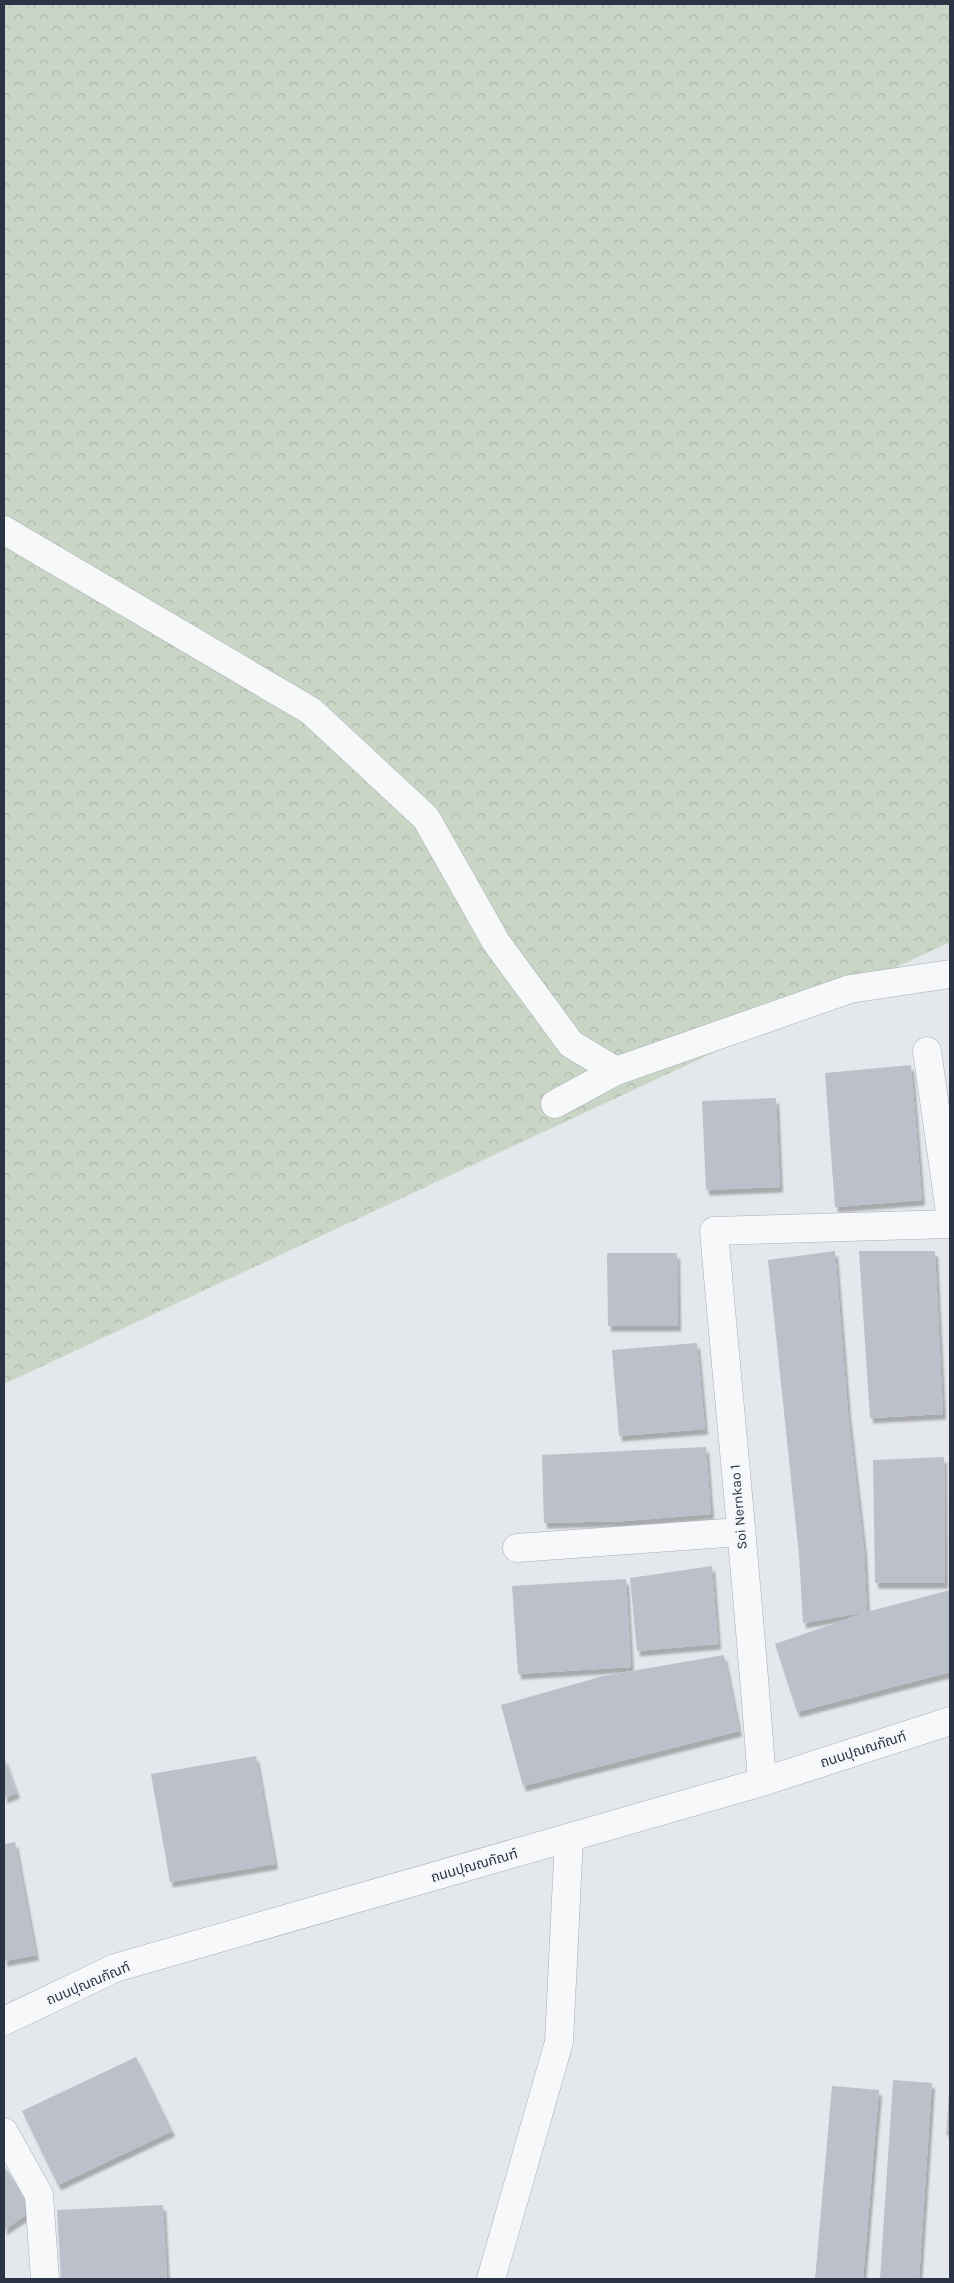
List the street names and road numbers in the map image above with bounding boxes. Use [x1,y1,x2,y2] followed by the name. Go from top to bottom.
[726,1464,751,1550] street label: Soi Nernkao 1
[818,1728,908,1771] street label: ถนนปุณณกัณฑ์
[429,1845,519,1886] street label: ถนนปุณณกัณฑ์
[44,1958,133,2009] street label: ถนนปุณณกัณฑ์

